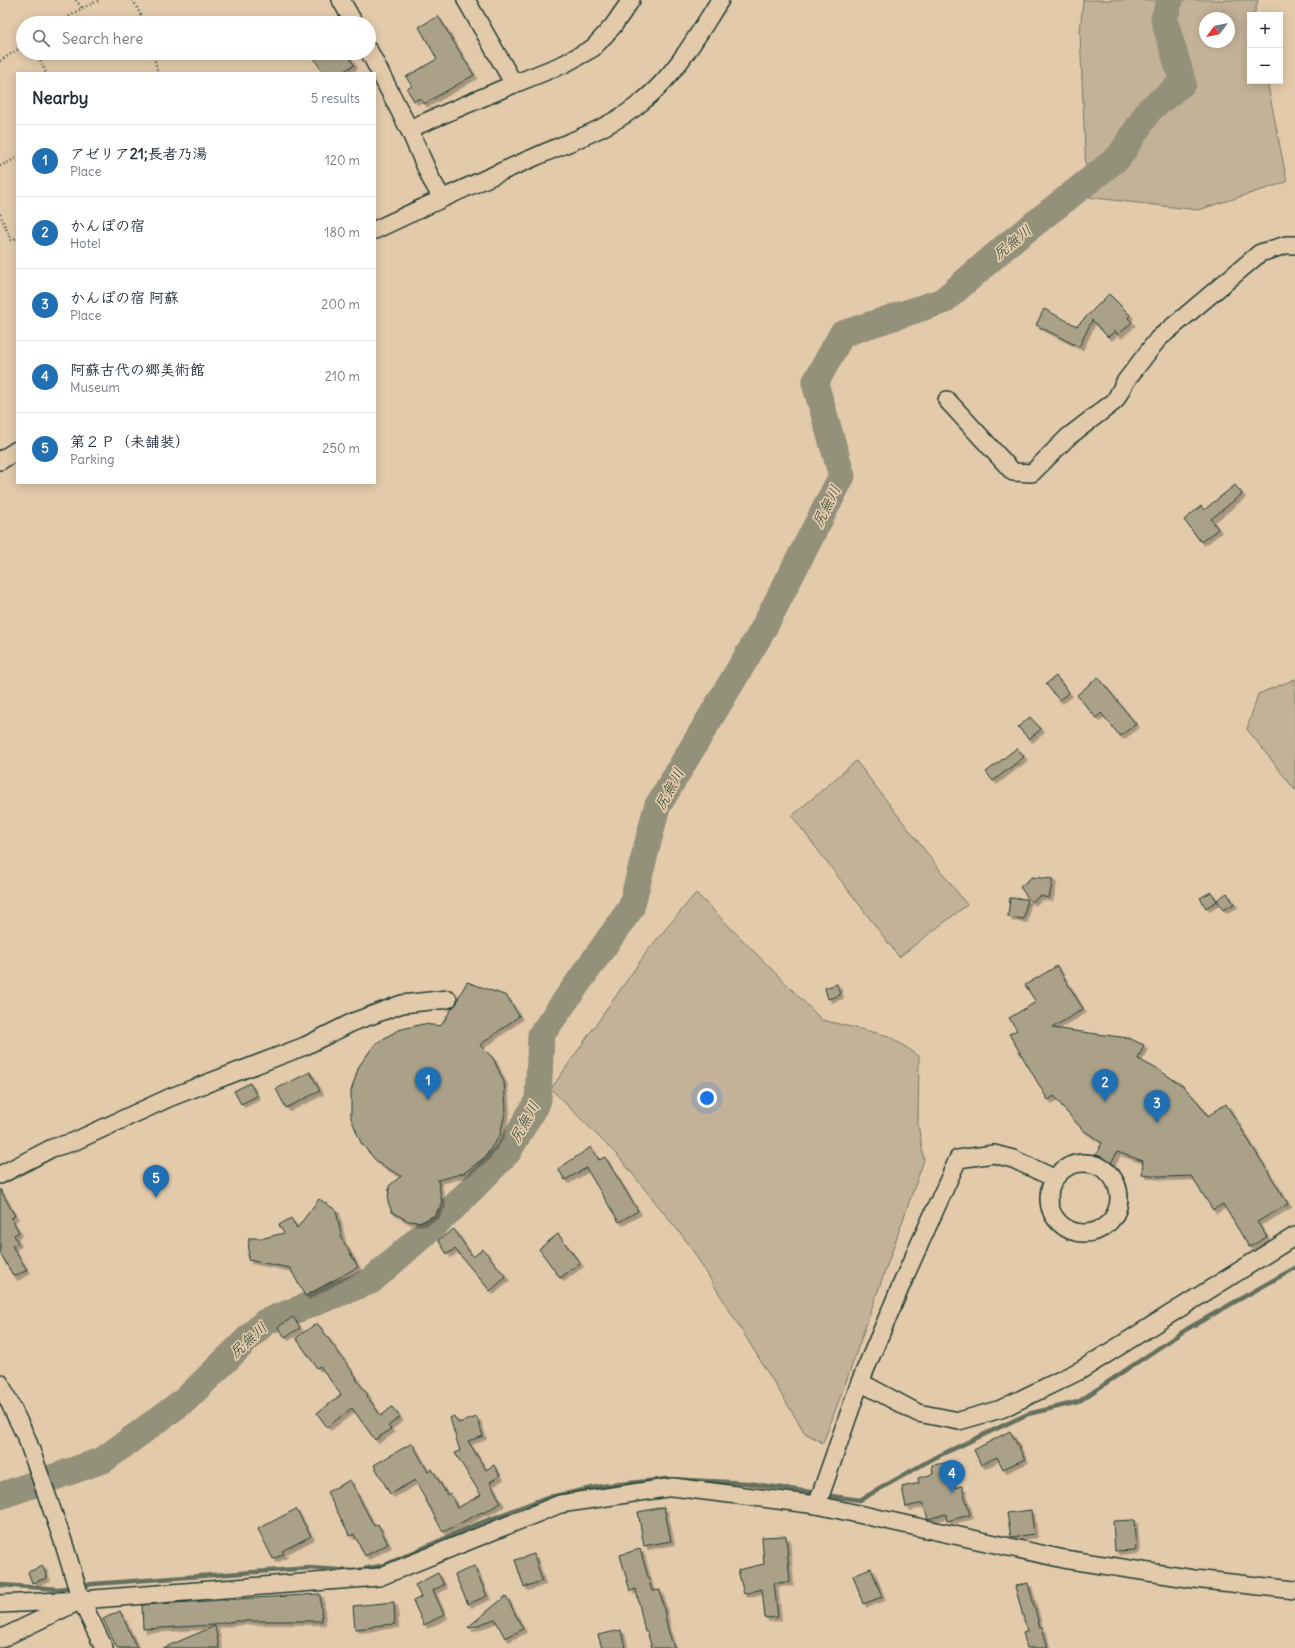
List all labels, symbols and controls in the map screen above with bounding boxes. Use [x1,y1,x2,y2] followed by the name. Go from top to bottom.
[1199,12,1235,48] north arrow
[1247,12,1283,84] map controls
[1247,12,1283,48] button: +
[16,16,376,60] search box
[30,27,52,49] icon: search
[62,29,143,48] text: Search here
[1247,48,1283,84] button: −
[32,87,88,109] text: Nearby
[311,90,360,107] text: 5 results
[70,144,208,163] text: アゼリア21;長者乃湯
[42,152,48,169] text: 1
[325,152,360,169] text: 120 m
[70,163,101,180] text: Place
[70,216,145,235] text: かんぽの宿
[989,220,1035,264] water label: 尻無川
[41,224,49,241] text: 2
[324,224,360,241] text: 180 m
[70,235,101,252] text: Hotel
[70,288,179,307] text: かんぽの宿 阿蘇
[41,296,49,313] text: 3
[321,296,360,313] text: 200 m
[70,307,101,324] text: Place
[70,360,205,379] text: 阿蘇古代の郷美術館
[41,368,49,385] text: 4
[325,368,360,385] text: 210 m
[70,379,120,396] text: Museum
[70,432,190,451] text: 第２Ｐ（未舗装）
[41,440,49,457] text: 5
[322,440,360,457] text: 250 m
[70,451,115,468] text: Parking
[807,482,845,530] water label: 尻無川
[650,765,688,813] water label: 尻無川
[415,1067,441,1100] pin: 1
[1092,1069,1118,1102] pin: 2
[697,1088,717,1108] your location
[1144,1090,1170,1123] pin: 3
[505,1098,543,1146] water label: 尻無川
[143,1165,169,1198] pin: 5
[225,1318,271,1362] water label: 尻無川
[939,1460,965,1493] pin: 4

